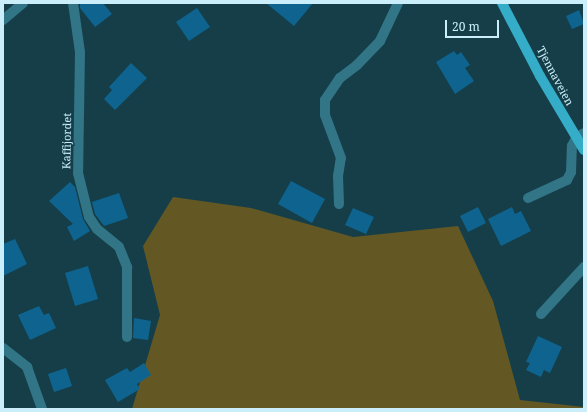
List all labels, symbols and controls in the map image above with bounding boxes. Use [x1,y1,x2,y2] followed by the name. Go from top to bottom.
[447,12,501,38] scale bar
[452,18,480,35] text: 20 m
[534,44,576,108] street label: Tjennaveien
[60,113,74,169] street label: Kaffijordet

